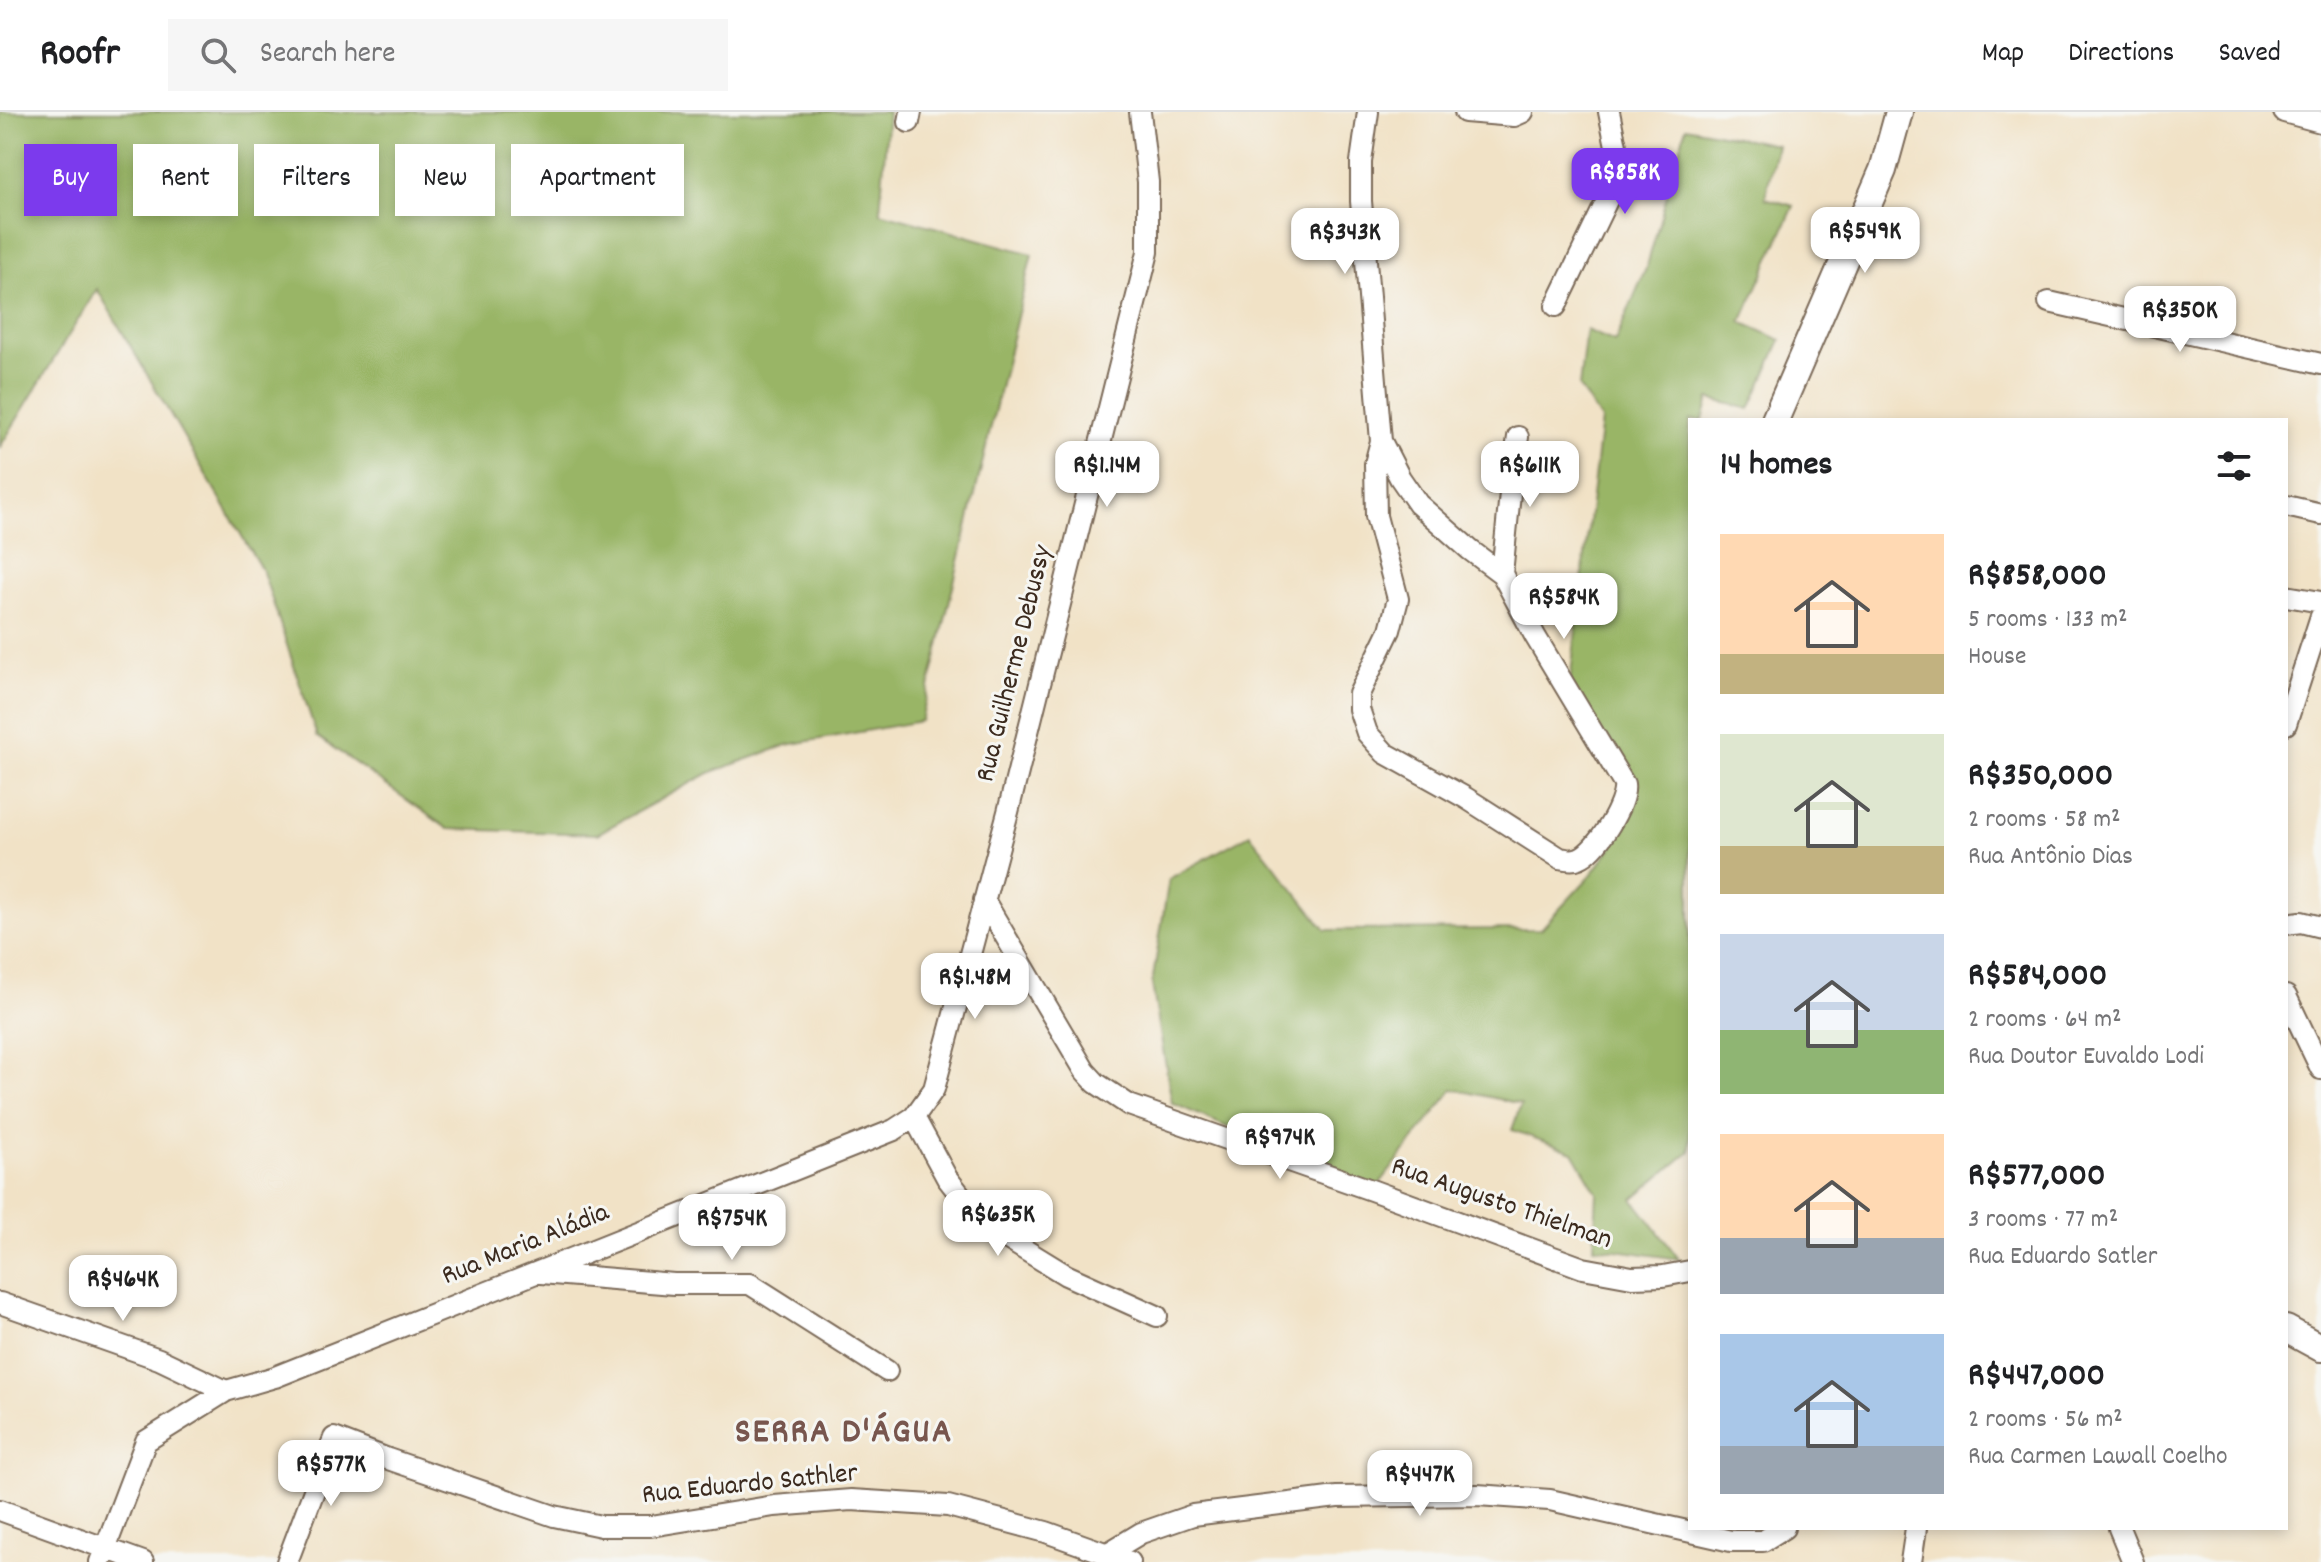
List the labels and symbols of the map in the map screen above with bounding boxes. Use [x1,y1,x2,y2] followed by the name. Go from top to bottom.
[1560,148,1690,216] pin: R$858K
[1800,207,1930,275] pin: R$549K
[1280,208,1410,276] pin: R$343K
[2115,286,2245,354] pin: R$350K
[1033,441,1181,509] pin: R$1.14M
[1465,441,1595,509] pin: R$611K
[967,541,1065,787] street label: Rua Guilherme Debussy
[1499,573,1629,641] pin: R$584K
[901,953,1049,1021] pin: R$1.48M
[1215,1113,1345,1181] pin: R$974K
[1385,1148,1617,1262] street label: Rua Augusto Thielman
[933,1190,1063,1258] pin: R$635K
[436,1194,616,1298] street label: Rua Maria Aládia
[667,1194,797,1262] pin: R$754K
[58,1255,188,1323] pin: R$464K
[735,1408,953,1460] district label: SERRA D'ÁGUA
[266,1440,396,1508] pin: R$577K
[1355,1450,1485,1518] pin: R$447K
[640,1455,860,1517] street label: Rua Eduardo Sathler

